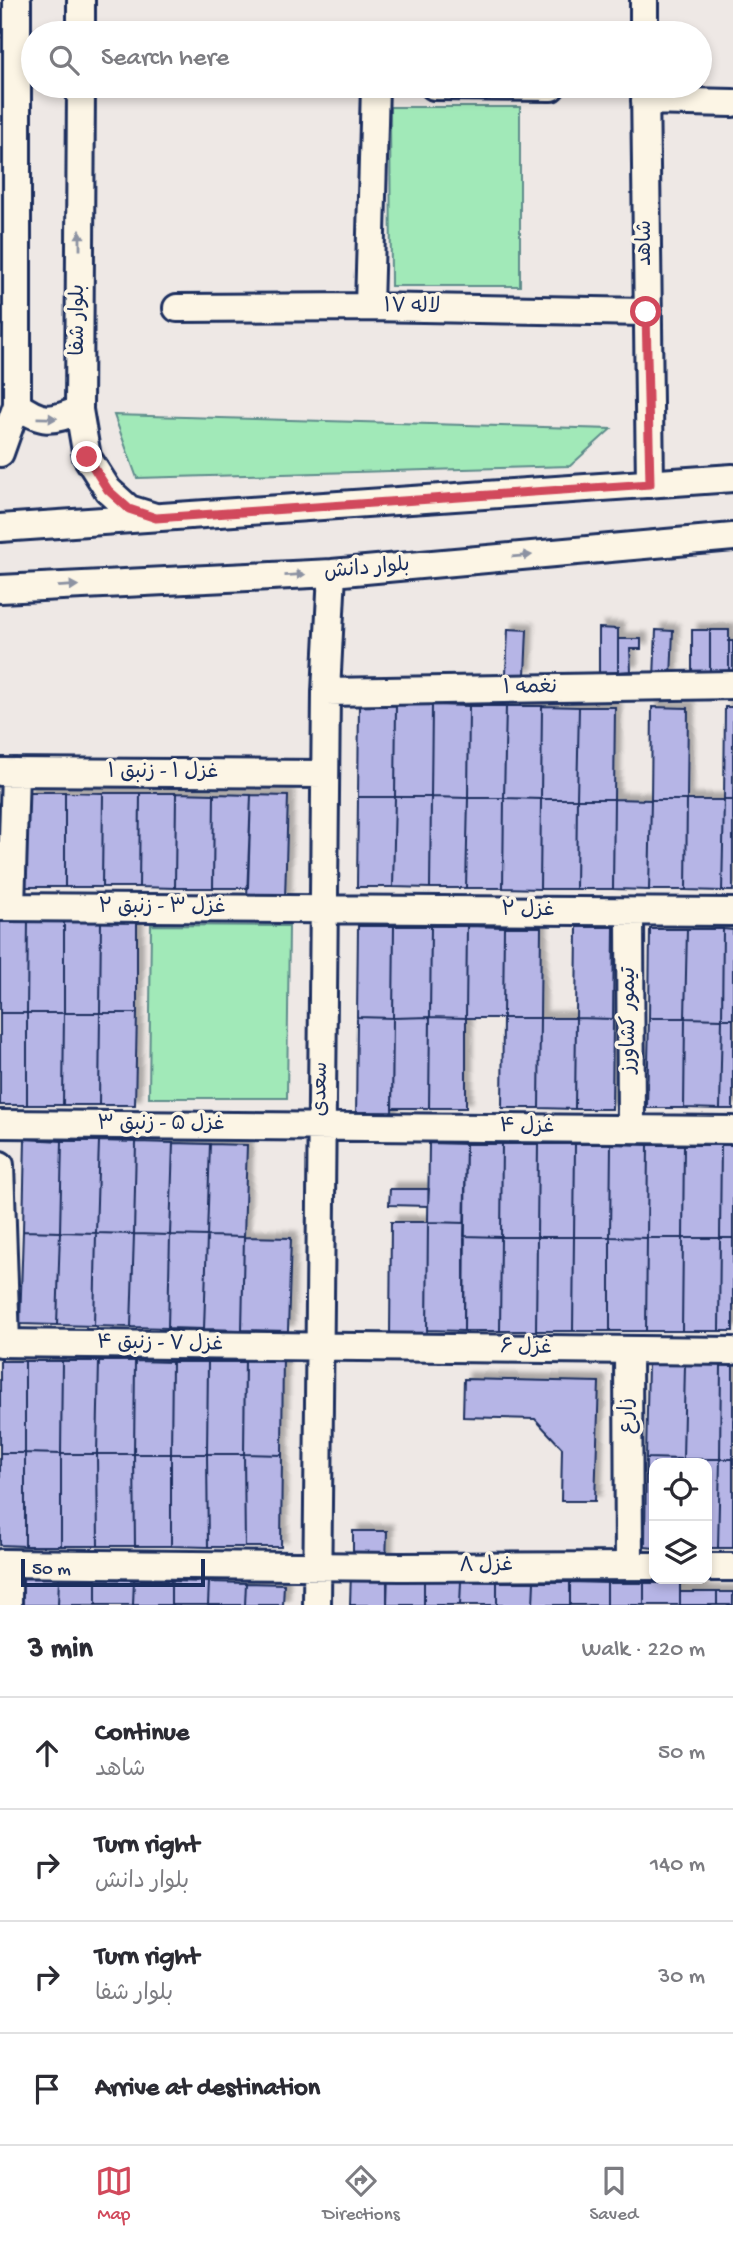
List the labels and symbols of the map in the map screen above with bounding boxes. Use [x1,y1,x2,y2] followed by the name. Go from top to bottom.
[634,220,659,266] street label: شاهد
[74,229,86,251] one-way arrow
[67,284,92,356] street label: بلوار شفا
[383,295,441,321] street label: لاله ۱۷
[630,296,661,327] route start
[36,412,58,424] one-way arrow
[71,441,102,472] route end
[511,550,533,561] one-way arrow
[323,554,411,586] street label: بلوار دانش
[285,569,307,580] one-way arrow
[57,580,79,591] one-way arrow
[503,676,557,702] street label: نغمه ۱
[108,761,218,786] street label: غزل ۱ - زنبق ۱
[98,896,226,921] street label: غزل ۳ - زنبق ۲
[501,899,555,924] street label: غزل ۲
[618,966,643,1075] street label: تیمور کشاورز
[309,1061,335,1117] street label: سعدی
[97,1113,225,1138] street label: غزل ۵ - زنبق ۳
[499,1115,555,1141] street label: غزل ۴
[97,1331,223,1359] street label: غزل ۷ - زنبق ۴
[500,1336,552,1362] street label: غزل ۶
[616,1398,641,1434] street label: زارع
[459,1554,513,1580] street label: غزل ۸
[21,1556,205,1588] scale bar

